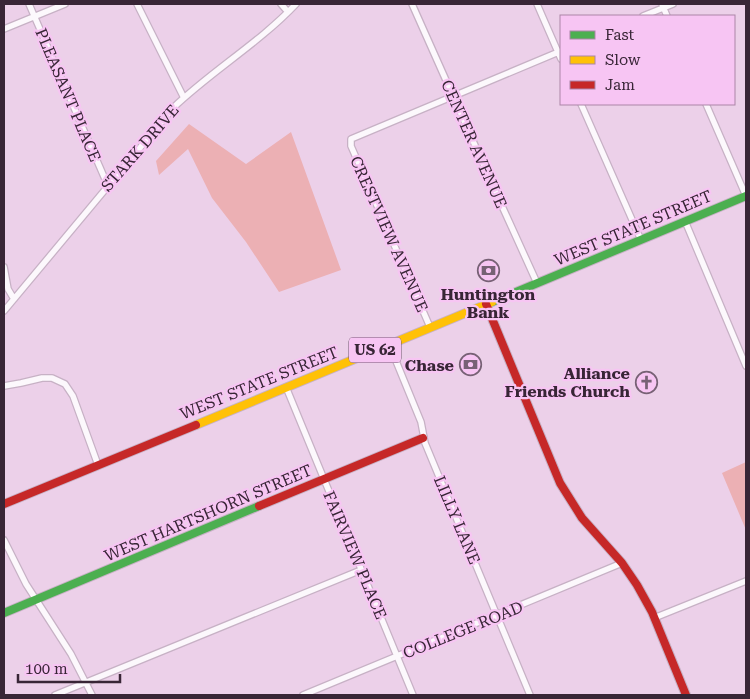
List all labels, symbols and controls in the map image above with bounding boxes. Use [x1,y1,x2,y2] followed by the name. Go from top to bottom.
[560,15,735,105] legend
[31,25,105,165] street label: PLEASANT PLACE
[605,26,635,44] text: Fast
[605,51,641,69] text: Slow
[605,76,635,94] text: Jam
[437,77,511,211] street label: CENTER AVENUE
[97,101,183,195] street label: STARK DRIVE
[346,153,432,315] street label: CRESTVIEW AVENUE
[551,186,715,270] street label: WEST STATE STREET
[476,258,500,282] bank icon: Huntington Bank
[441,285,536,322] place label: Huntington Bank
[349,338,401,362] road number: US 62
[177,342,341,423] street label: WEST STATE STREET
[458,353,482,377] bank icon: Chase
[405,356,454,375] place label: Chase
[505,364,630,401] place label: Alliance Friends Church
[634,370,658,394] church icon: Alliance Friends Church
[101,460,315,565] street label: WEST HARTSHORN STREET
[430,473,484,567] street label: LILLY LANE
[319,488,391,622] street label: FAIRVIEW PLACE
[400,597,526,663] street label: COLLEGE ROAD
[18,652,120,684] scale bar
[25,660,68,678] text: 100 m

